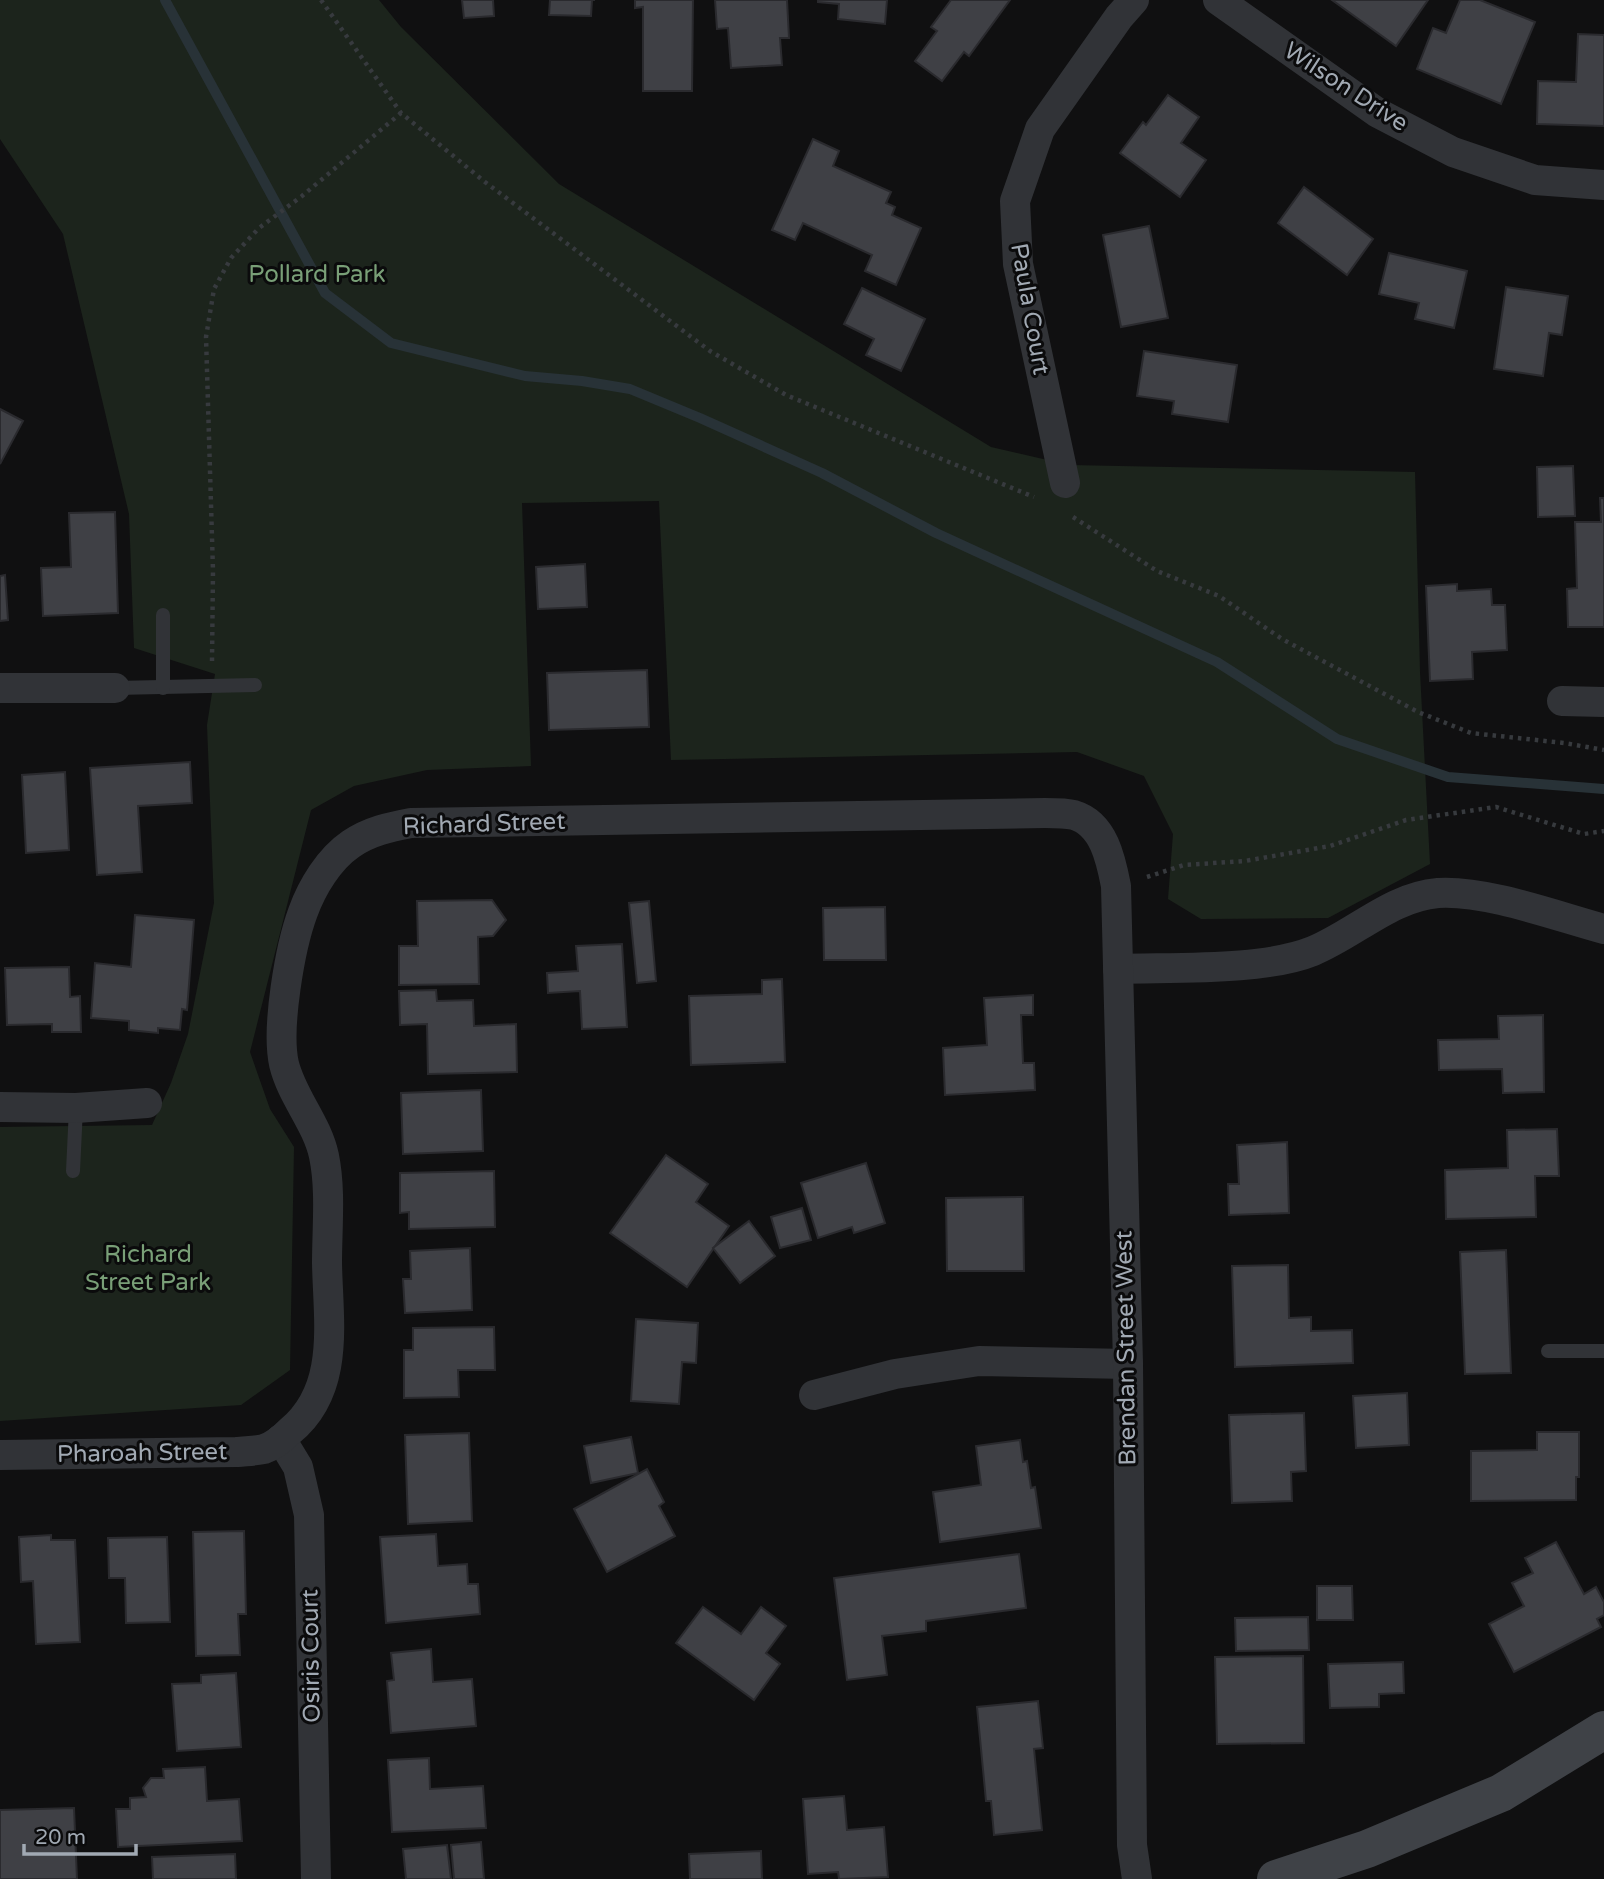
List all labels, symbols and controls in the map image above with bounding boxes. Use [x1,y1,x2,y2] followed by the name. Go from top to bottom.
[1279,36,1413,138] street label: Wilson Drive
[1004,241,1056,377] street label: Paula Court
[248,260,386,289] park label: Pollard Park
[402,807,566,841] street label: Richard Street
[1109,1230,1143,1466] street label: Brendan Street West
[85,1240,211,1297] park label: Richard Street Park
[57,1437,227,1469] street label: Pharoah Street
[295,1589,327,1723] street label: Osiris Court
[24,1812,136,1856] scale bar
[35,1825,86,1850] text: 20 m

